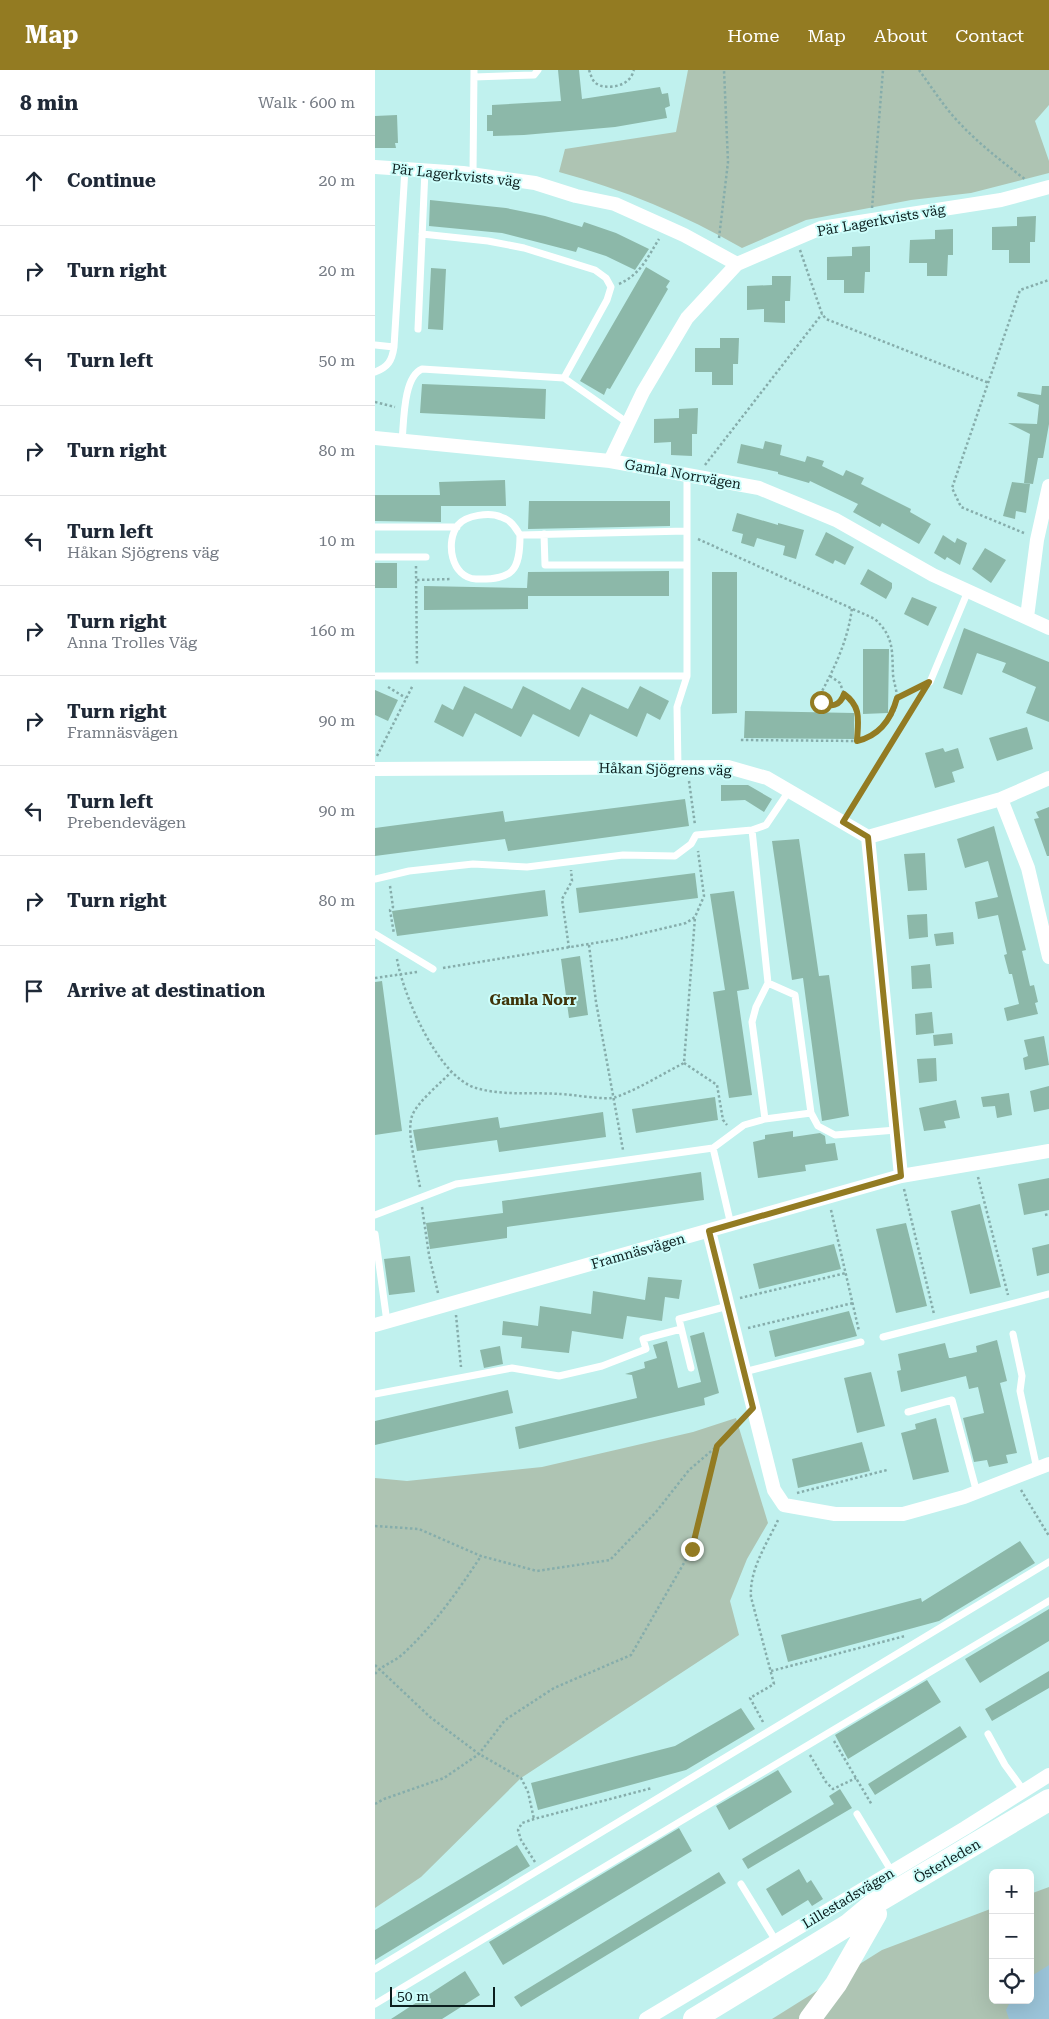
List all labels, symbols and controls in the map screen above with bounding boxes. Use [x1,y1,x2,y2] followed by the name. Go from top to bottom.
[25,21,79,49] text: Map
[727,25,779,46] text: Home
[807,25,846,46] text: Map
[874,25,927,46] text: About
[955,25,1024,46] text: Contact
[20,91,78,115] text: 8 min
[258,93,355,112] text: Walk · 600 m
[391,160,521,190] street label: Pär Lagerkvists väg
[20,167,48,195] icon: ahead
[67,169,156,192] text: Continue
[318,171,355,190] text: 20 m
[816,201,946,239] street label: Pär Lagerkvists väg
[20,257,48,285] icon: right
[67,259,167,282] text: Turn right
[318,261,355,280] text: 20 m
[20,347,48,375] icon: left
[67,349,153,372] text: Turn left
[318,351,355,370] text: 50 m
[20,437,48,465] icon: right
[67,439,167,462] text: Turn right
[318,441,355,460] text: 80 m
[624,456,742,492] street label: Gamla Norrvägen
[67,520,153,543] text: Turn left
[20,527,48,555] icon: left
[318,531,355,550] text: 10 m
[67,543,219,562] text: Håkan Sjögrens väg
[67,610,167,633] text: Turn right
[20,617,48,645] icon: right
[309,621,355,640] text: 160 m
[67,633,197,652] text: Anna Trolles Väg
[810,691,833,714] route start
[67,700,167,723] text: Turn right
[20,707,48,735] icon: right
[318,711,355,730] text: 90 m
[67,723,178,742] text: Framnäsvägen
[598,760,732,778] street label: Håkan Sjögrens väg
[67,790,153,813] text: Turn left
[20,797,48,825] icon: left
[318,801,355,820] text: 90 m
[67,813,186,832] text: Prebendevägen
[20,887,48,915] icon: right
[67,889,167,912] text: Turn right
[318,891,355,910] text: 80 m
[20,977,48,1005] icon: arrive
[67,979,265,1002] text: Arrive at destination
[489,991,577,1009] district label: Gamla Norr
[589,1230,687,1272] street label: Framnäsvägen
[681,1538,704,1561] route end
[911,1836,983,1886] street label: Österleden
[799,1864,897,1932] street label: Lillestadsvägen
[989,1869,1034,2004] map controls
[989,1869,1034,1914] button: +
[989,1914,1034,1959] button: −
[989,1959,1034,2004] button: locate
[390,1984,495,2007] scale bar
[397,1988,429,2004] text: 50 m

